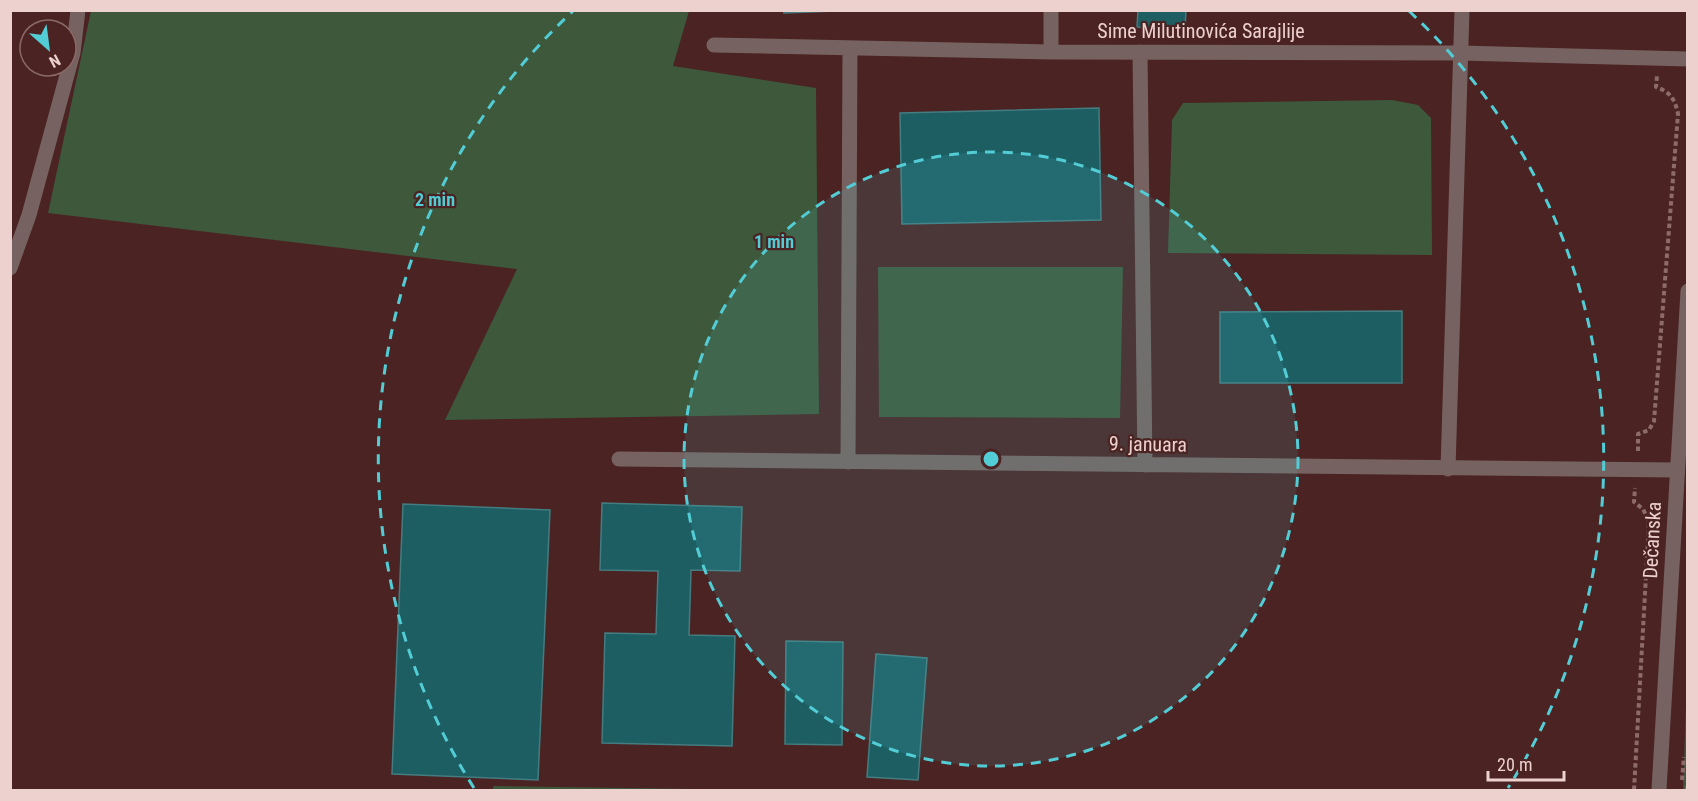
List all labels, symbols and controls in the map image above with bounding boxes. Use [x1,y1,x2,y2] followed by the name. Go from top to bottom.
[18,18,78,78] north arrow
[1097,19,1305,43] street label: Sime Milutinovića Sarajlije
[46,50,64,71] text: N
[415,189,455,210] text: 2 min
[754,231,794,252] text: 1 min
[1109,431,1187,457] street label: 9. januara
[981,449,1001,469] centre of rings
[1638,501,1666,579] street label: Dečanska
[1488,744,1564,782] scale bar
[1497,754,1532,775] text: 20 m

